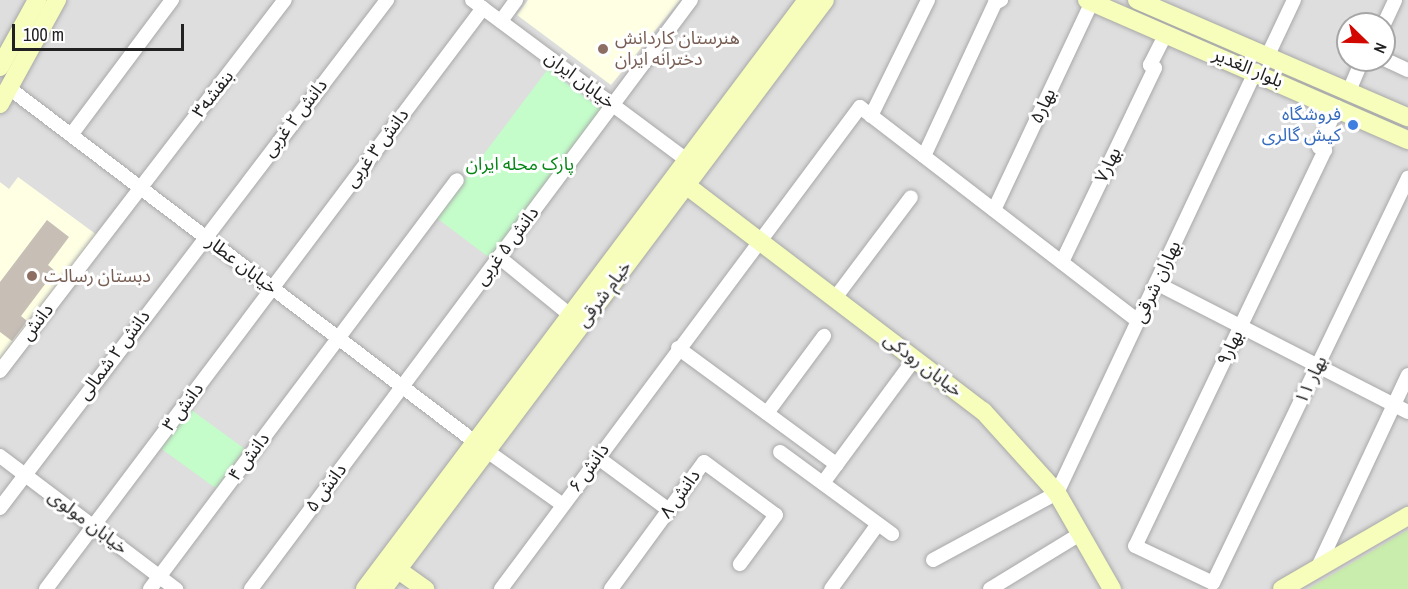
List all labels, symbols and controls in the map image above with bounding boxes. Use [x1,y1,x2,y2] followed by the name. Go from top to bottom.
[15,12,188,50] scale bar
[1336,12,1396,72] north arrow
[23,22,64,47] text: 100 m
[615,28,740,70] place label: هنرستان کاردانش دخترانه ایران
[1369,40,1393,57] text: N
[596,42,610,56] marker: هنرستان کاردانش دخترانه ایران
[1210,44,1286,92] street label: بلوار الغدیر
[541,47,619,113] street label: خیابان ایران
[188,66,238,122] street label: بنفشه۳
[258,75,332,161] street label: دانش ۲ غربی
[1026,85,1060,127] street label: بهار۵
[340,104,414,192] street label: دانش ۳ غربی
[1262,104,1341,146] place label: فروشگاه کیش گالری
[1346,118,1360,132] marker: فروشگاه کیش گالری
[1090,144,1126,186] street label: بهار۷
[466,153,574,175] park label: پارک محله ایران
[470,202,544,290] street label: دانش ۵ غربی
[202,231,282,299] street label: خیابان عطار
[1129,238,1185,326] street label: بهاران شرقی
[572,257,636,331] street label: خیام شرقی
[44,265,151,287] place label: دبستان رسالت
[25,269,39,283] marker: دبستان رسالت
[16,299,58,345] street label: دانش
[73,306,155,404] street label: دانش ۲ شمالی
[1212,327,1248,369] street label: بهار۹
[879,328,967,402] street label: خیابان رودکی
[1290,353,1332,407] street label: بهار ۱۱
[158,379,208,435] street label: دانش ۳
[224,429,274,485] street label: دانش ۴
[564,439,614,497] street label: دانش ۶
[301,460,351,516] street label: دانش ۵
[655,465,705,523] street label: دانش ۸
[44,485,132,559] street label: خیابان مولوی

